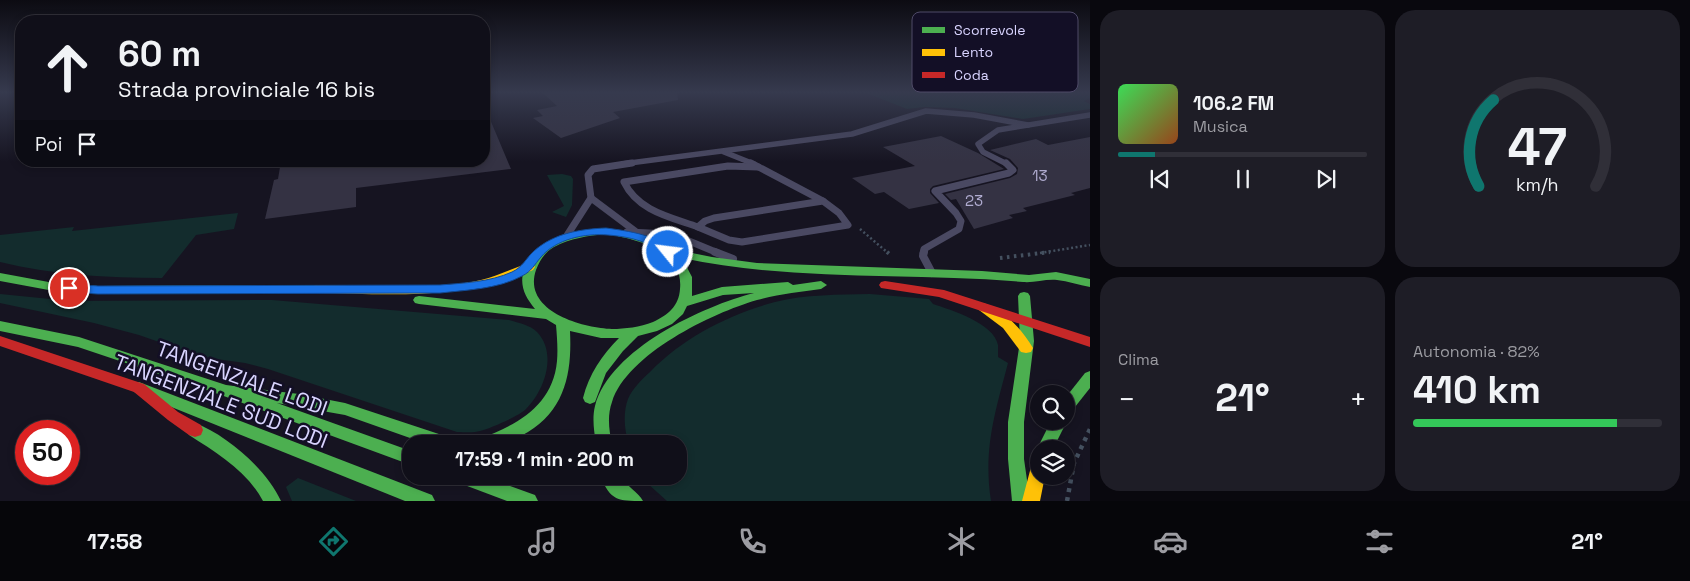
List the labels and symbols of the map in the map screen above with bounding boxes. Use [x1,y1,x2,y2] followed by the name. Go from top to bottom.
[912,12,1078,92] legend
[954,21,1026,39] text: Scorrevole
[954,43,993,61] text: Lento
[954,66,989,84] text: Coda
[1032,166,1048,185] house number: 13
[965,191,983,210] house number: 23
[641,225,693,277] position arrow
[48,267,90,309] pin
[153,334,331,422] street label: TANGENZIALE LODI
[110,348,332,454] street label: TANGENZIALE SUD LODI
[15,420,80,485] speed limit sign: 50

